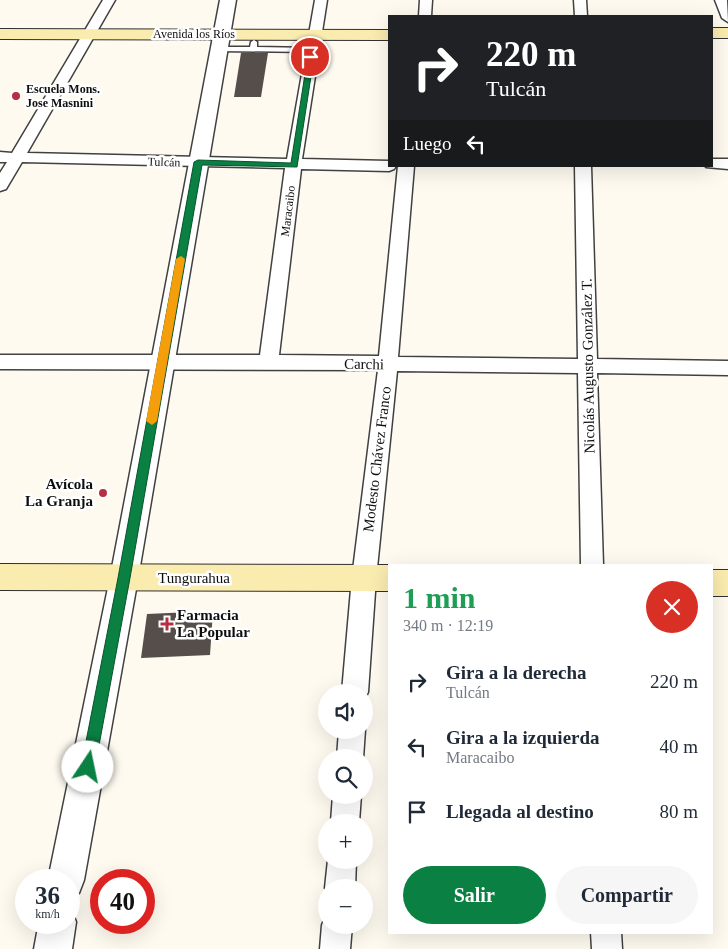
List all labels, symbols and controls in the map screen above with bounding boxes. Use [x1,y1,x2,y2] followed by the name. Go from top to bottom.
[153,27,235,41] street label: Avenida los Ríos
[403,35,468,100] icon: right
[486,35,576,74] text: 220 m
[289,36,331,78] pin
[296,43,324,71] icon: arrive
[486,76,546,101] text: Tulcán
[26,82,100,110] place label: Escuela Mons. Jose Masnini
[10,90,22,102] marker: Escuela Mons. Jose Masnini
[462,130,490,158] icon: left
[403,133,452,154] text: Luego
[147,154,181,170] street label: Tulcán
[278,185,298,237] street label: Maracaibo
[578,278,598,454] street label: Nicolás Augusto González T.
[344,356,384,372] street label: Carchi
[360,385,394,533] street label: Modesto Chávez Franco
[25,476,93,509] place label: Avícola La Granja
[97,487,109,499] marker: Avícola La Granja
[158,570,230,586] street label: Tungurahua
[403,581,476,614] text: 1 min
[646,581,698,633] button: close
[177,607,250,640] place label: Farmacia La Popular
[403,617,493,634] text: 340 m · 12:19
[161,618,173,630] marker: Farmacia La Popular
[446,662,587,683] text: Gira a la derecha
[403,668,431,696] icon: right
[650,671,698,692] text: 220 m
[318,684,373,934] map controls
[318,684,373,739] button: sound
[446,684,490,701] text: Tulcán
[446,727,600,748] text: Gira a la izquierda
[403,733,431,761] icon: left
[659,736,698,757] text: 40 m
[61,740,113,792] position arrow
[318,749,373,804] button: search
[446,749,514,766] text: Maracaibo
[403,798,431,826] icon: arrive
[446,801,594,822] text: Llegada al destino
[659,801,698,822] text: 80 m
[318,814,373,869] button: +
[403,866,546,924] button: Salir
[556,866,698,924] button: Compartir
[90,869,155,934] speed limit sign: 40
[318,879,373,934] button: −
[35,882,60,909] text: 36
[35,907,60,921] text: km/h

